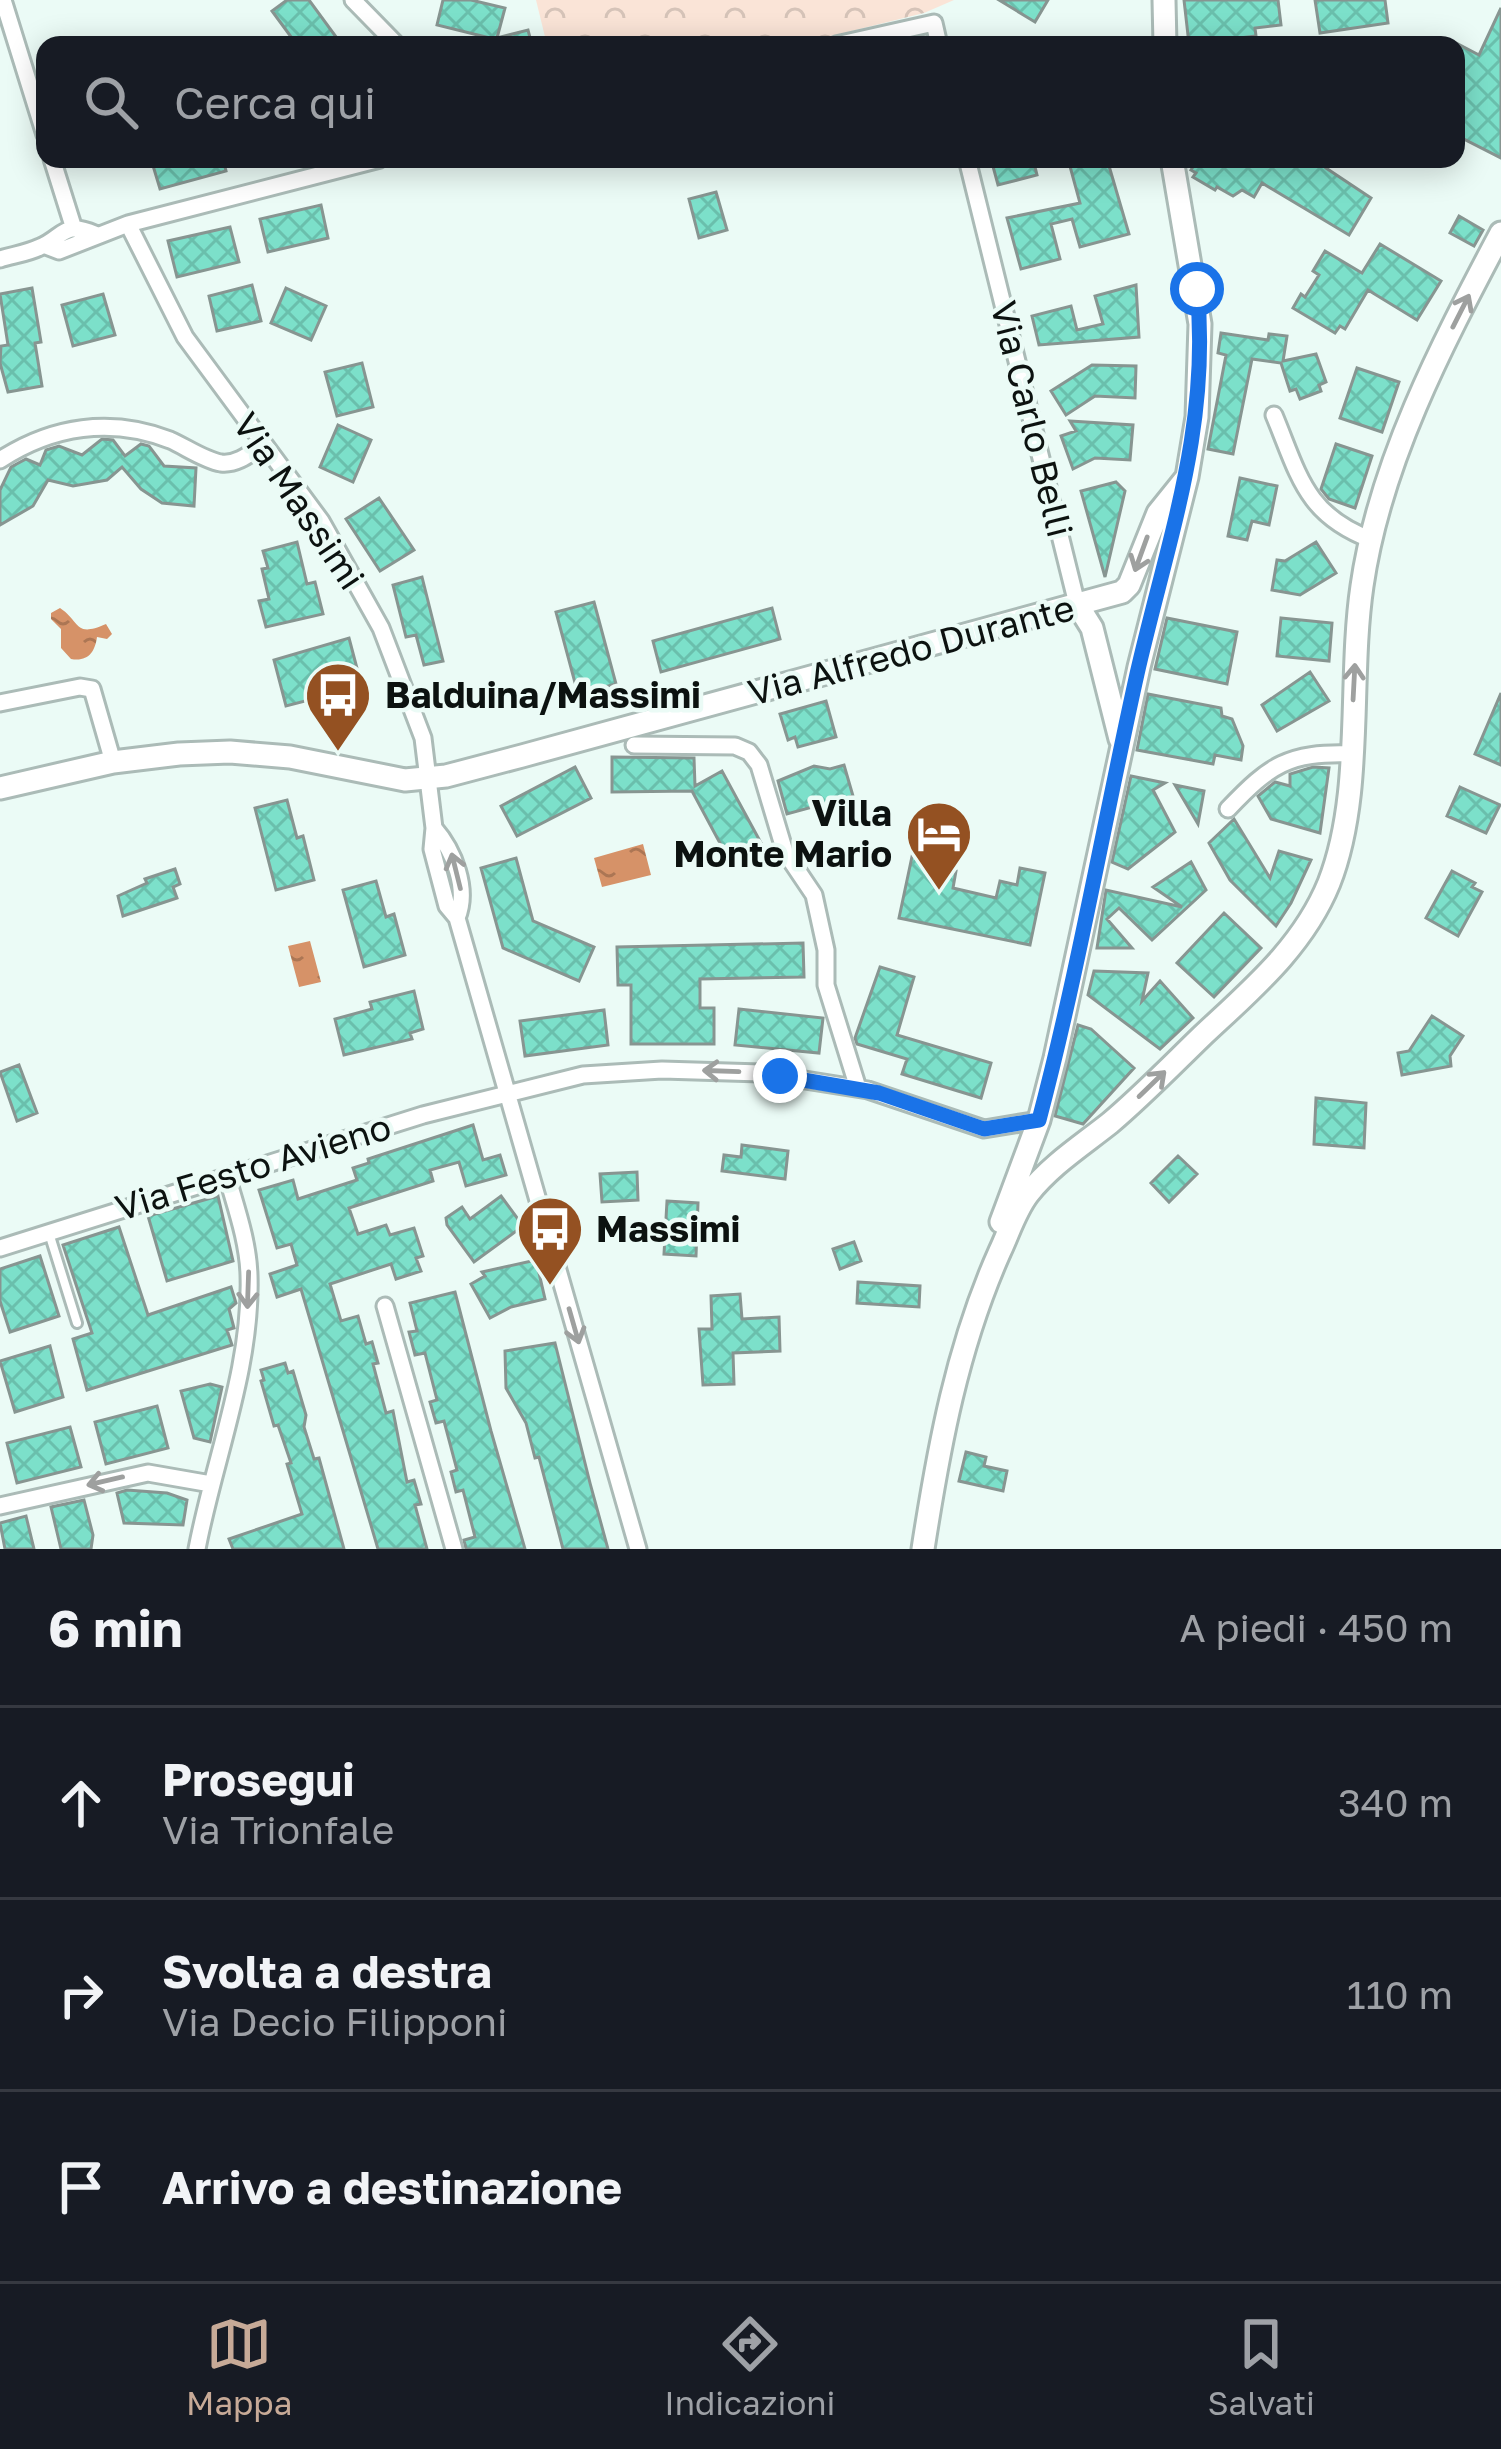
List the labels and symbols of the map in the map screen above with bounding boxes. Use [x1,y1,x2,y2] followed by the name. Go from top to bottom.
[1170,262,1224,316] route start
[1451,293,1473,329] one-way arrow
[982,297,1083,541] street label: Via Carlo Belli
[225,404,374,597] street label: Via Massimi
[1128,534,1150,571] one-way arrow
[743,585,1079,714] street label: Via Alfredo Durante
[303,660,373,754] bus stop icon: Balduina/Massimi
[1343,663,1366,702] one-way arrow
[385,673,701,716] place label: Balduina/Massimi
[674,791,892,875] place label: Villa Monte Mario
[904,799,974,893] hotel icon: Villa Monte Mario
[444,853,466,891] one-way arrow
[753,1049,807,1103] route end
[702,1060,741,1083] one-way arrow
[1136,1071,1166,1099] one-way arrow
[110,1104,396,1229] street label: Via Festo Avieno
[515,1194,585,1288] bus stop icon: Massimi
[596,1207,740,1250] place label: Massimi
[236,1270,259,1309] one-way arrow
[565,1306,587,1344] one-way arrow
[86,1471,124,1493] one-way arrow

